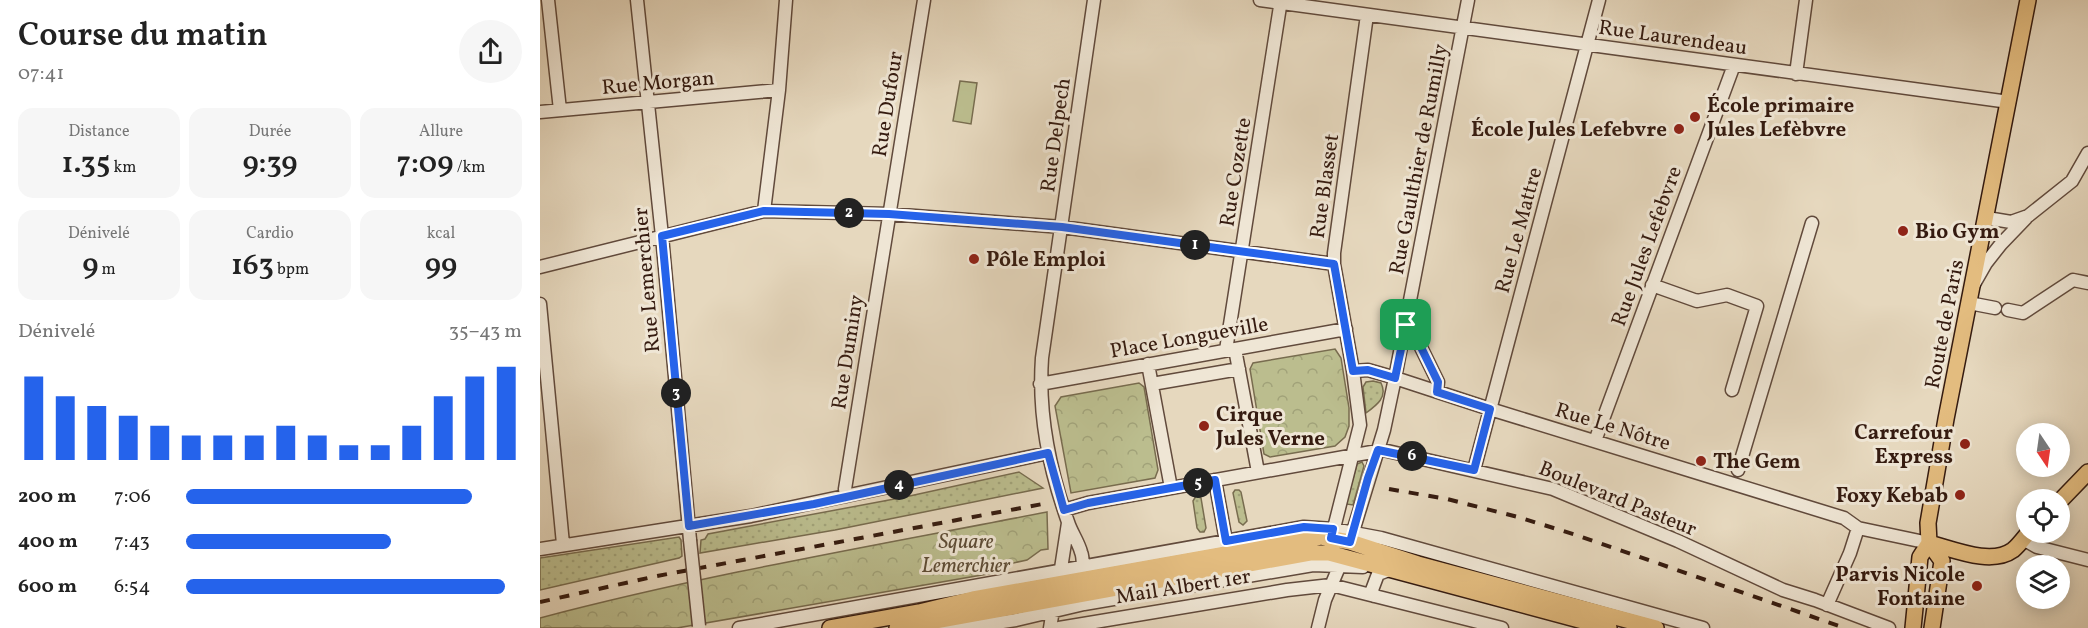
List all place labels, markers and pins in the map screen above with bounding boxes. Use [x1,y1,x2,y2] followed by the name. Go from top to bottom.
[1706,92,1854,145] place label: École primaire Jules Lefèbvre
[1688,110,1702,124] marker: École primaire Jules Lefèbvre
[1471,116,1667,145] place label: École Jules Lefebvre
[1672,122,1686,136] marker: École Jules Lefebvre
[834,198,864,228] pin: 2
[1915,218,1999,247] place label: Bio Gym
[1896,224,1910,238] marker: Bio Gym
[1180,230,1210,260] pin: 1
[986,246,1106,275] place label: Pôle Emploi
[967,252,981,266] marker: Pôle Emploi
[1380,299,1431,350] pin
[661,378,691,408] pin: 3
[1215,401,1325,454] place label: Cirque Jules Verne
[1197,419,1211,433] marker: Cirque Jules Verne
[1854,419,1953,472] place label: Carrefour Express
[1958,437,1972,451] marker: Carrefour Express
[1397,441,1427,471] pin: 6
[1713,448,1801,477] place label: The Gem
[1694,454,1708,468] marker: The Gem
[1183,468,1213,498] pin: 5
[884,470,914,500] pin: 4
[1836,482,1948,511] place label: Foxy Kebab
[1953,488,1967,502] marker: Foxy Kebab
[1835,561,1965,614] place label: Parvis Nicole Fontaine
[1970,579,1984,593] marker: Parvis Nicole Fontaine

